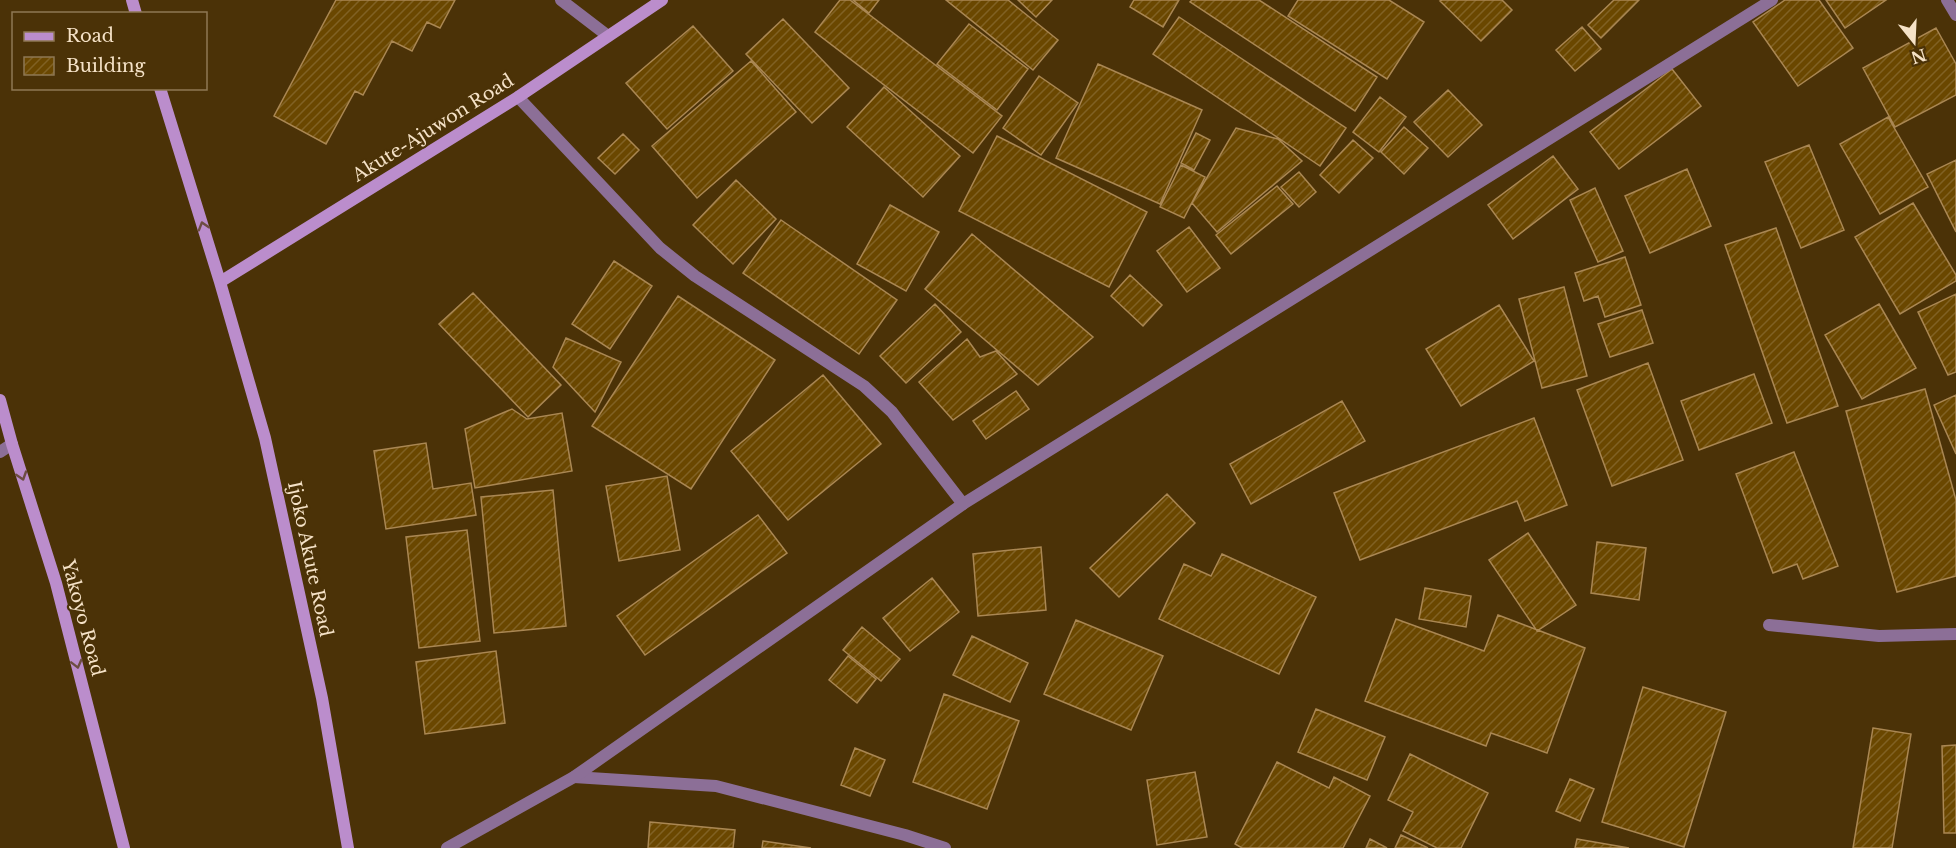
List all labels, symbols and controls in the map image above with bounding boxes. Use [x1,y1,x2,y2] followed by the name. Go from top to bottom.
[12,12,207,90] legend
[1884,12,1944,72] north arrow
[66,25,114,47] text: Road
[1908,44,1929,68] text: N
[66,55,145,77] text: Building
[348,69,518,187] street label: Akute-Ajuwon Road
[198,221,210,232] one-way arrow
[15,470,27,481] one-way arrow
[283,479,337,639] street label: Ijoko Akute Road
[57,557,109,678] street label: Yakoyo Road
[70,658,82,668] one-way arrow

